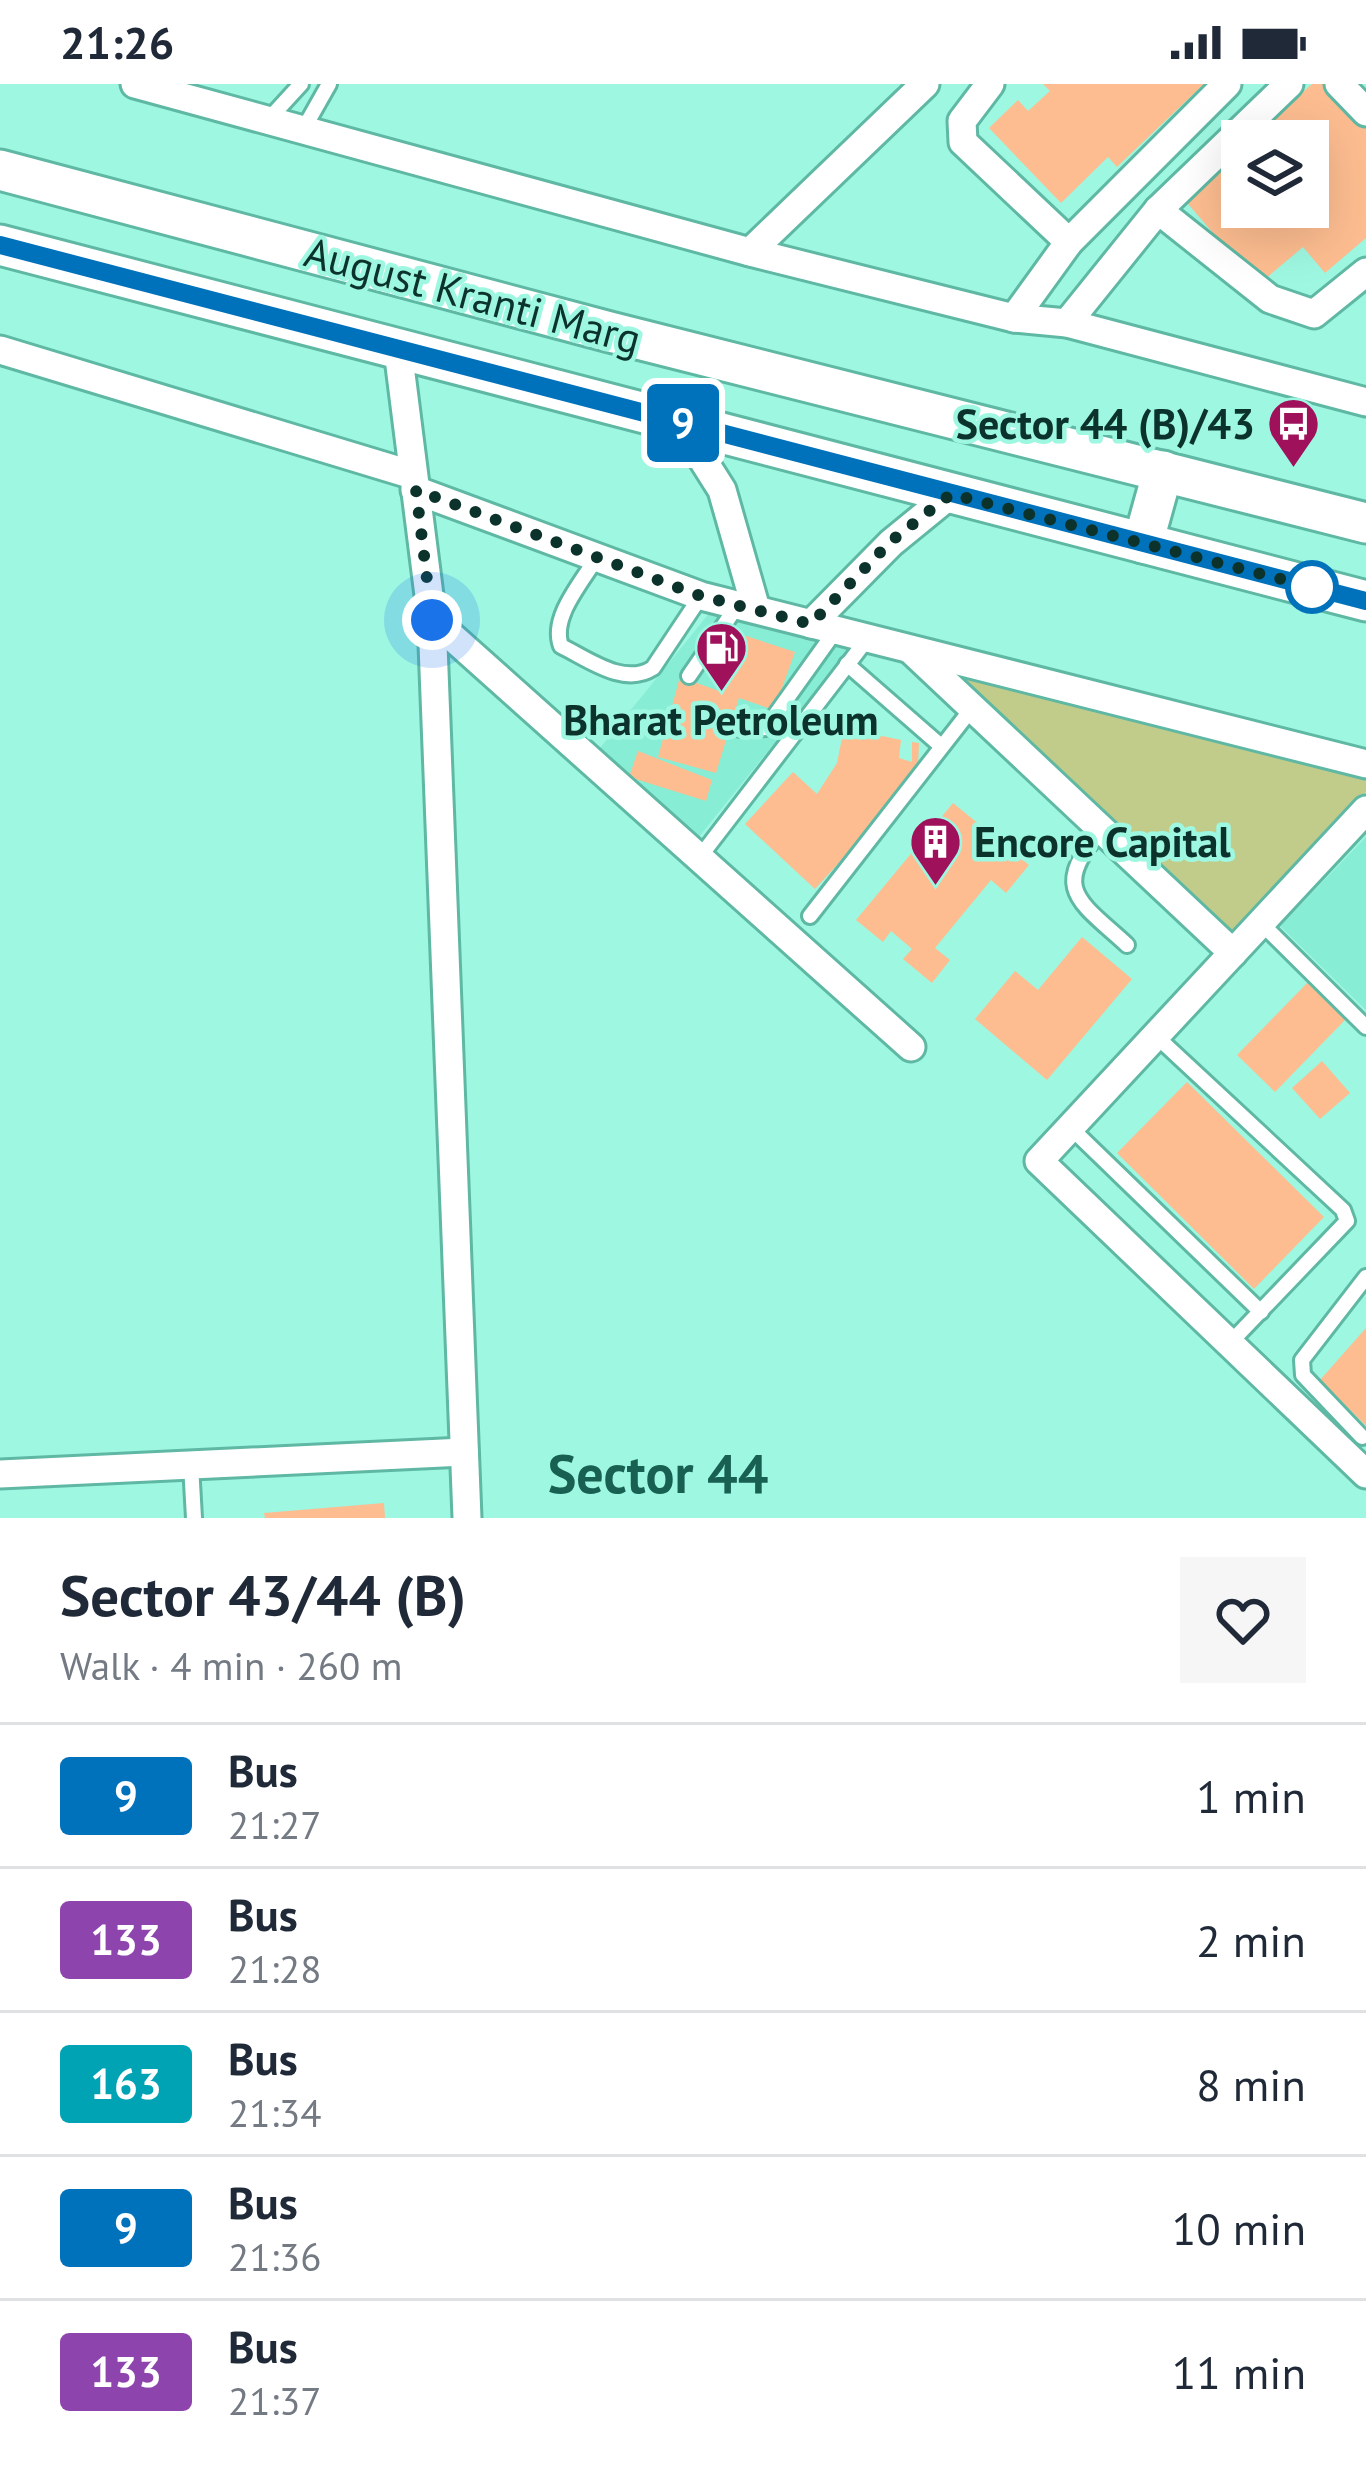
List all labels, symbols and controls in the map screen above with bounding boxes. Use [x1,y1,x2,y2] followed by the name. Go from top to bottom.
[60,13,174,71] text: 21:26
[1221,120,1329,228] map controls
[1221,120,1329,228] button: layers
[299,224,647,366] street label: August Kranti Marg
[644,384,722,462] line badge: 9
[671,395,695,450] text: 9
[1266,395,1322,469] bus stop icon: Sector 44 (B)/43
[956,396,1255,451] place label: Sector 44 (B)/43
[1287,562,1337,612] unlabelled marker
[402,590,462,650] your location
[693,619,749,693] fuel station icon: Bharat Petroleum
[563,692,879,747] place label: Bharat Petroleum
[907,813,963,887] building icon: Encore Capital
[974,814,1231,869] place label: Encore Capital
[548,1438,768,1508] district label: Sector 44
[1180,1557,1306,1683] button: heart
[60,1558,466,1632] text: Sector 43/44 (B)
[60,1640,402,1691] text: Walk · 4 min · 260 m
[228,1741,298,1799] text: Bus
[1196,1767,1306,1825] text: 1 min
[114,1768,138,1823] text: 9
[228,1799,322,1850] text: 21:27
[228,1885,298,1943] text: Bus
[1196,1911,1306,1969] text: 2 min
[90,1912,162,1967] text: 133
[228,1943,322,1994] text: 21:28
[228,2029,298,2087] text: Bus
[1196,2055,1306,2113] text: 8 min
[90,2056,162,2111] text: 163
[228,2087,322,2138] text: 21:34
[228,2173,298,2231] text: Bus
[1172,2199,1306,2257] text: 10 min
[114,2200,138,2255] text: 9
[228,2231,322,2282] text: 21:36
[228,2317,298,2375] text: Bus
[1172,2343,1306,2401] text: 11 min
[90,2344,162,2399] text: 133
[228,2375,322,2426] text: 21:37

